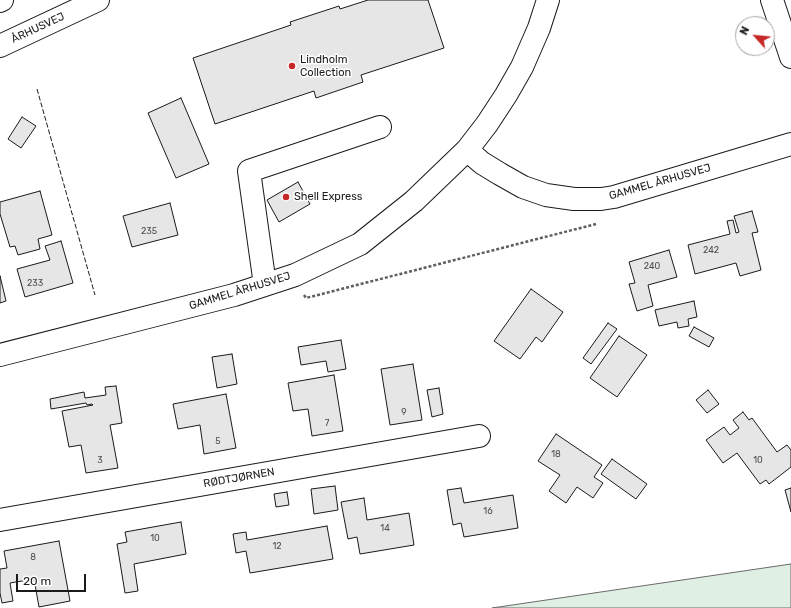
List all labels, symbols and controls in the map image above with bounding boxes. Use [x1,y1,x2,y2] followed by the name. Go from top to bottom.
[9,10,67,46] street label: ÅRHUSVEJ
[735,16,775,56] north arrow
[737,24,752,37] text: N
[300,53,351,79] place label: Lindholm Collection
[287,61,297,71] marker: Lindholm Collection
[608,161,712,203] street label: GAMMEL ÅRHUSVEJ
[294,190,362,204] place label: Shell Express
[281,192,291,202] marker: Shell Express
[141,226,157,236] house number: 235
[703,245,719,255] house number: 242
[644,261,660,271] house number: 240
[188,269,292,313] street label: GAMMEL ÅRHUSVEJ
[27,278,43,288] house number: 233
[401,407,407,417] house number: 9
[325,418,329,428] house number: 7
[215,436,221,446] house number: 5
[551,449,561,459] house number: 18
[97,455,103,465] house number: 3
[753,455,763,465] house number: 10
[202,465,276,491] street label: RØDTJØRNEN
[483,506,493,516] house number: 16
[380,523,390,533] house number: 14
[150,533,160,543] house number: 10
[272,541,282,551] house number: 12
[30,552,36,562] house number: 8
[18,566,88,592] scale bar
[23,574,51,588] text: 20 m

